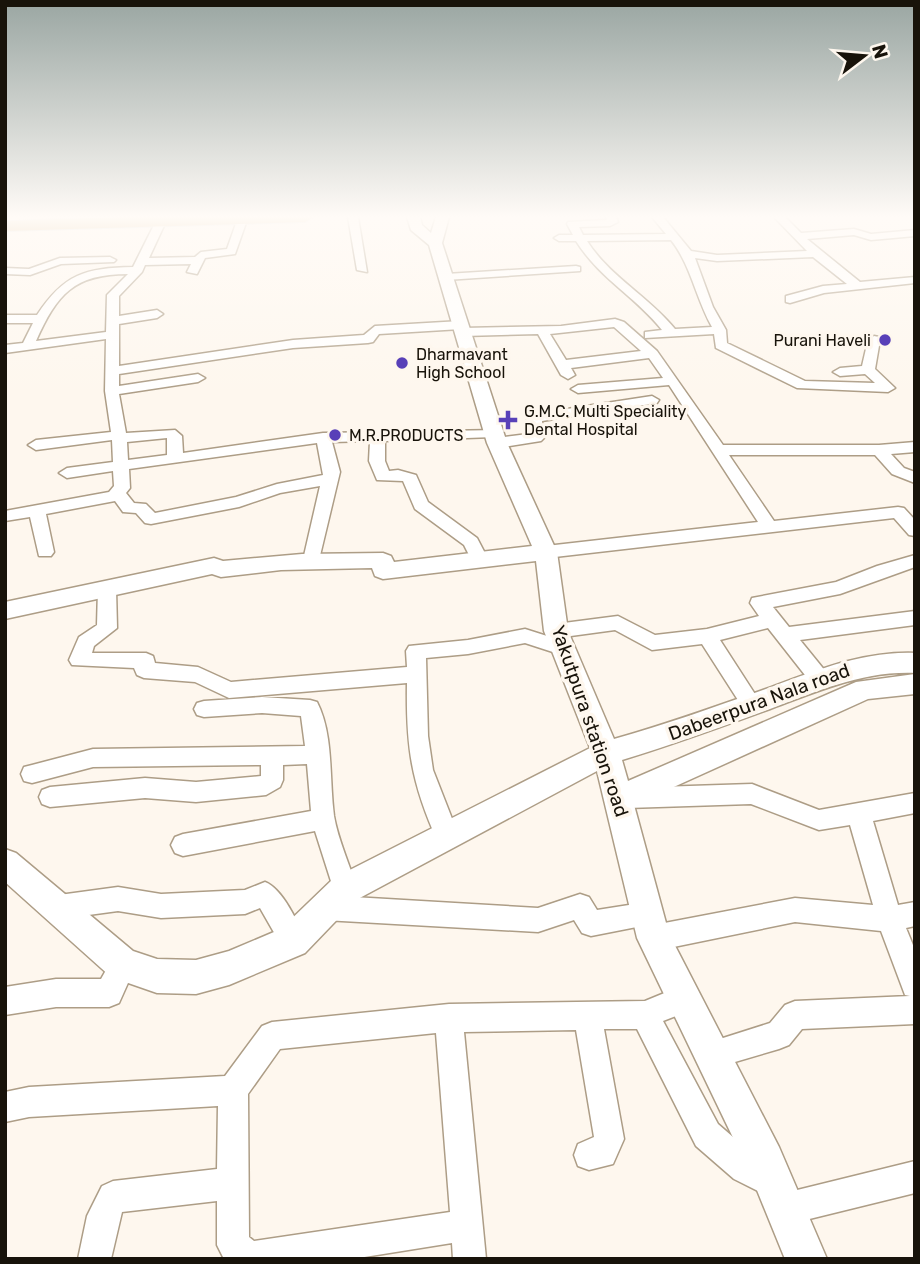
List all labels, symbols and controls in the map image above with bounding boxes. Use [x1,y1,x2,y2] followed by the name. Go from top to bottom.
[829,21,899,91] north arrow
[867,42,893,61] text: N
[773,331,871,350] place label: Purani Haveli
[877,332,893,348] marker: Purani Haveli
[416,345,508,382] place label: Dharmavant High School
[394,355,410,371] marker: Dharmavant High School
[524,402,687,439] place label: G.M.C. Multi Speciality Dental Hospital
[498,410,518,430] marker: G.M.C. Multi Speciality Dental Hospital
[349,426,464,445] place label: M.R.PRODUCTS
[327,427,343,443] marker: M.R.PRODUCTS
[546,622,634,820] street label: Yakutpura station road
[665,658,853,746] street label: Dabeerpura Nala road

